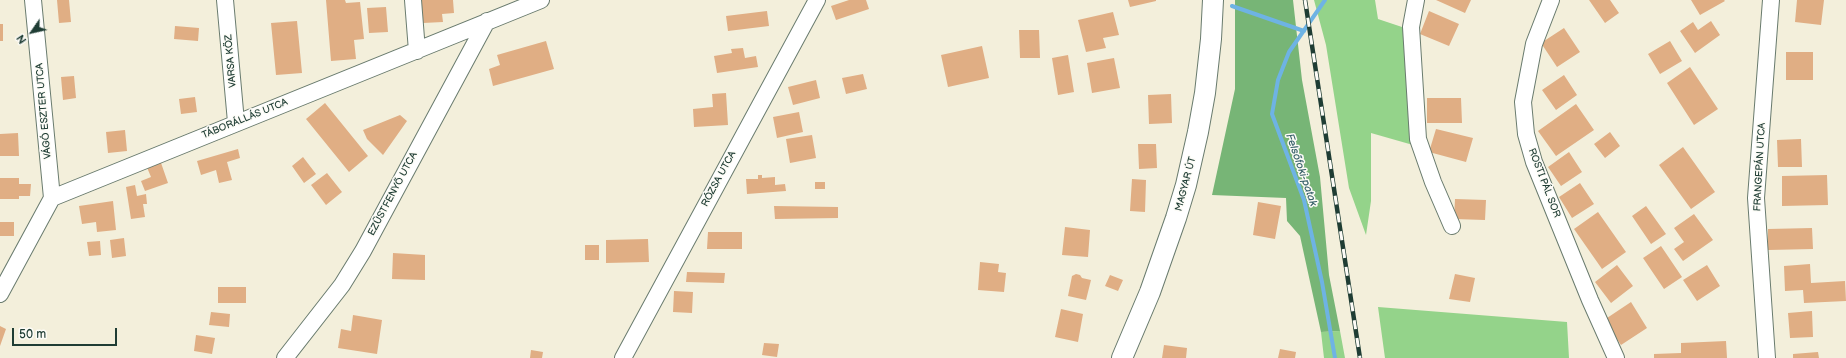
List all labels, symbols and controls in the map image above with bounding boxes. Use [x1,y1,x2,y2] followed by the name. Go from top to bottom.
[12,12,52,52] north arrow
[14,32,29,46] text: N
[223,34,239,88] street label: VARSA KÖZ
[34,62,54,160] street label: VÁGÓ ESZTER UTCA
[200,96,290,142] street label: TÁBORÁLLÁS UTCA
[1752,122,1768,212] street label: FRANGEPÁN UTCA
[1282,132,1320,208] water label: Felsőfoki-patak
[1525,147,1563,219] street label: ROSTI PÁL SOR
[699,149,739,209] street label: RÓZSA UTCA
[366,150,420,238] street label: EZÜSTFENYŐ UTCA
[1173,155,1199,213] street label: MAGYAR ÚT
[14,320,119,346] scale bar
[19,327,46,342] text: 50 m

